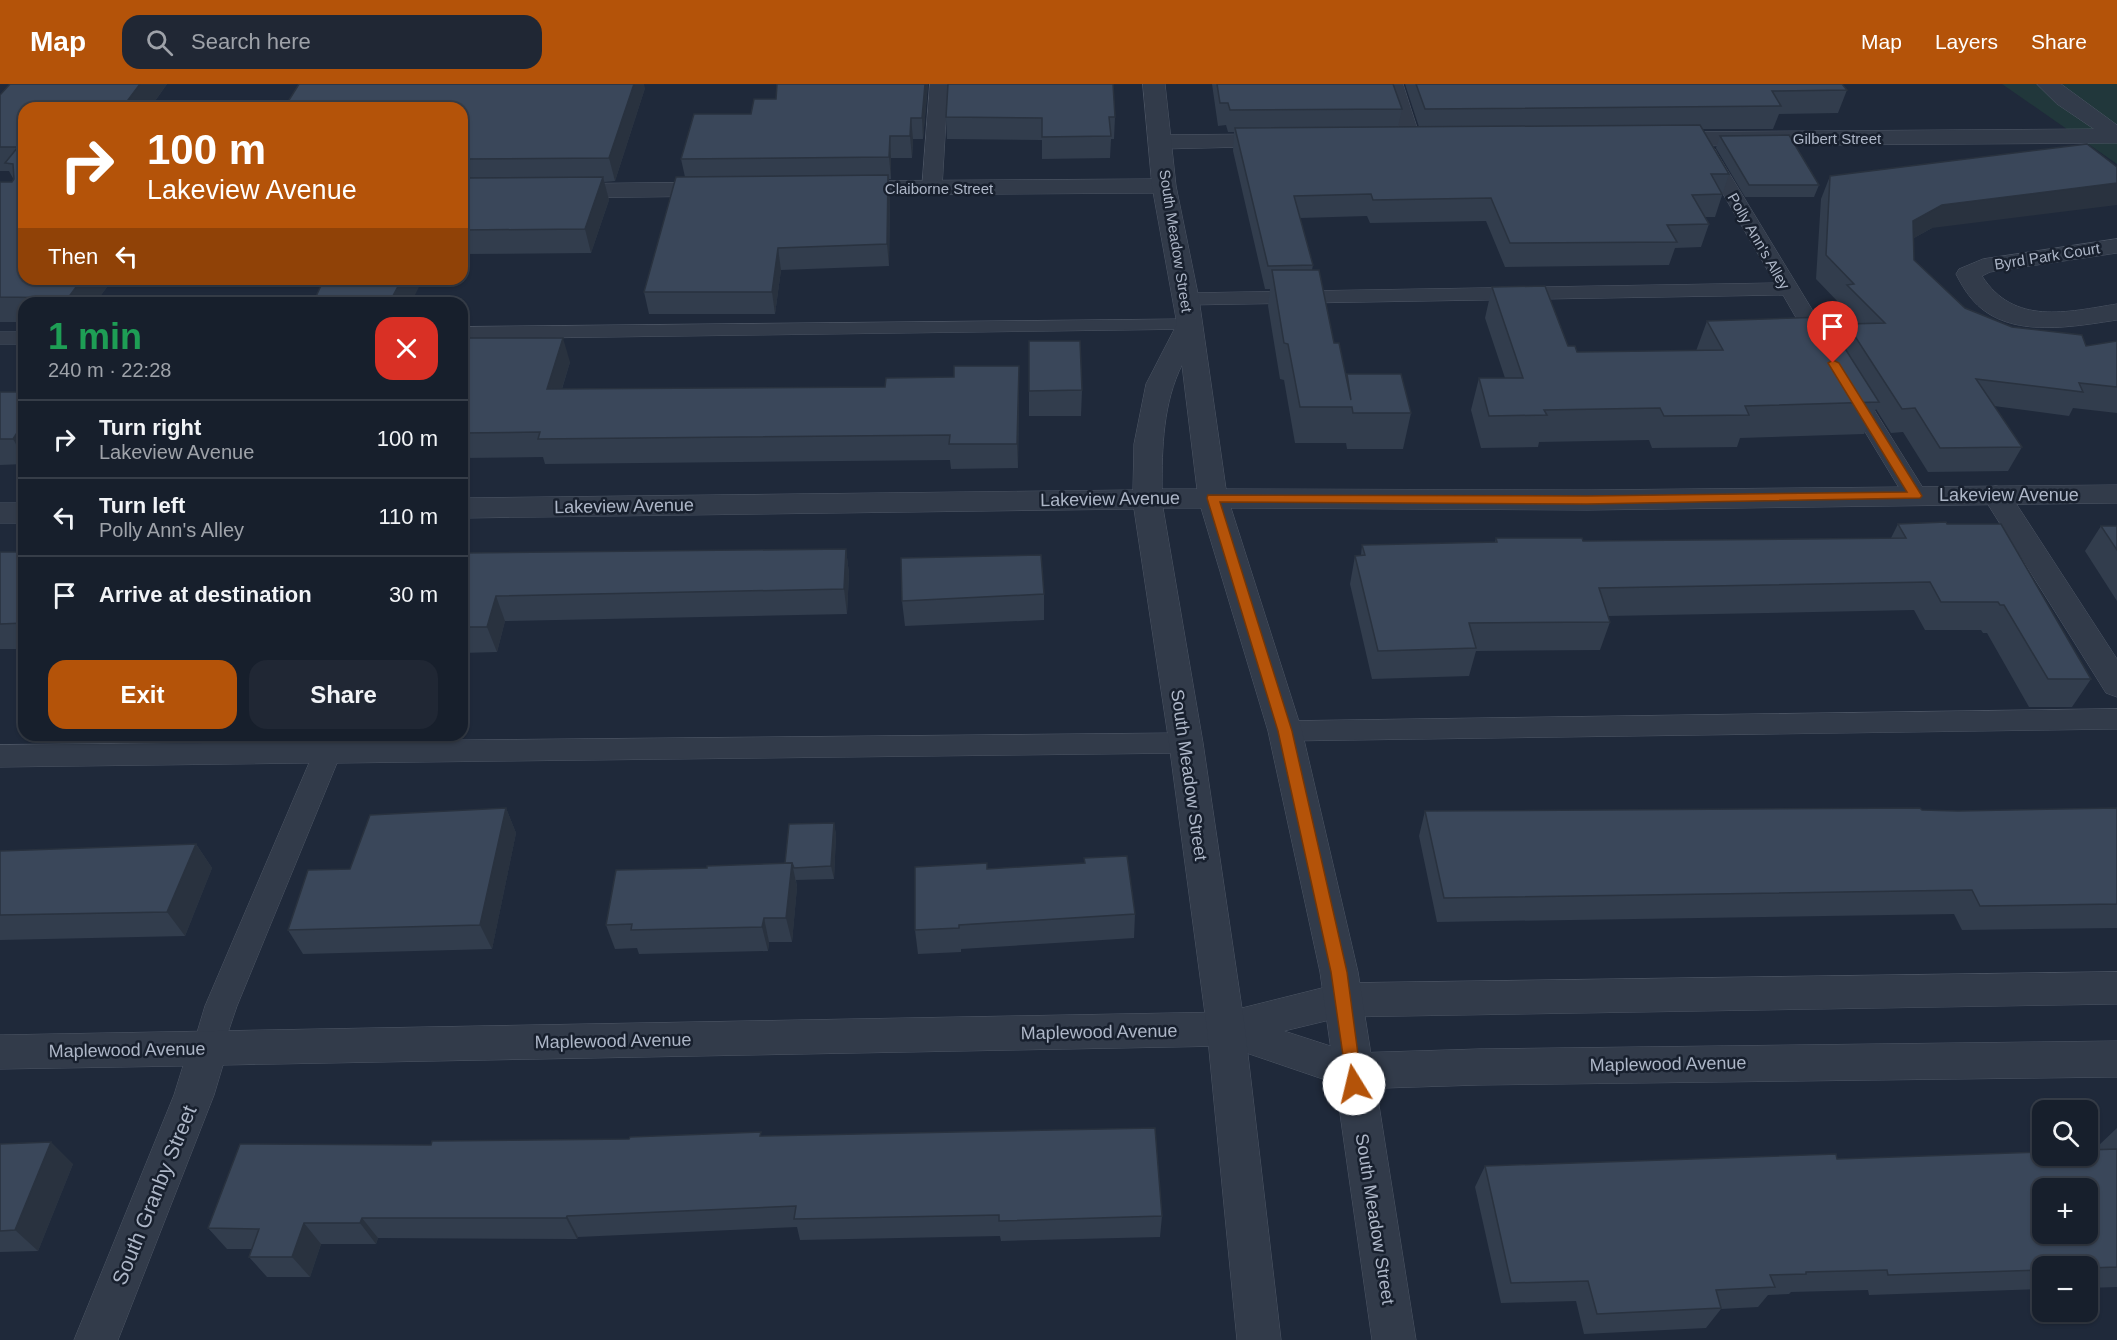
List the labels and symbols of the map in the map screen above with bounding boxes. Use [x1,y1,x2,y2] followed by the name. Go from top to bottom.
[1793,130,1882,147] street label: Gilbert Street
[1156,168,1196,314] street label: South Meadow Street
[885,180,994,197] street label: Claiborne Street
[1724,190,1794,293] street label: Polly Ann's Alley
[1993,239,2102,273] street label: Byrd Park Court
[1807,301,1858,363] pin
[1939,485,2079,505] street label: Lakeview Avenue
[1040,488,1180,510] street label: Lakeview Avenue
[554,495,694,517] street label: Lakeview Avenue
[1167,688,1211,862] street label: South Meadow Street
[1020,1021,1178,1043] street label: Maplewood Avenue
[534,1030,692,1052] street label: Maplewood Avenue
[48,1039,206,1061] street label: Maplewood Avenue
[1322,1052,1386,1116] position arrow
[1589,1053,1747,1075] street label: Maplewood Avenue
[107,1102,201,1288] street label: South Granby Street
[1352,1132,1398,1306] street label: South Meadow Street

